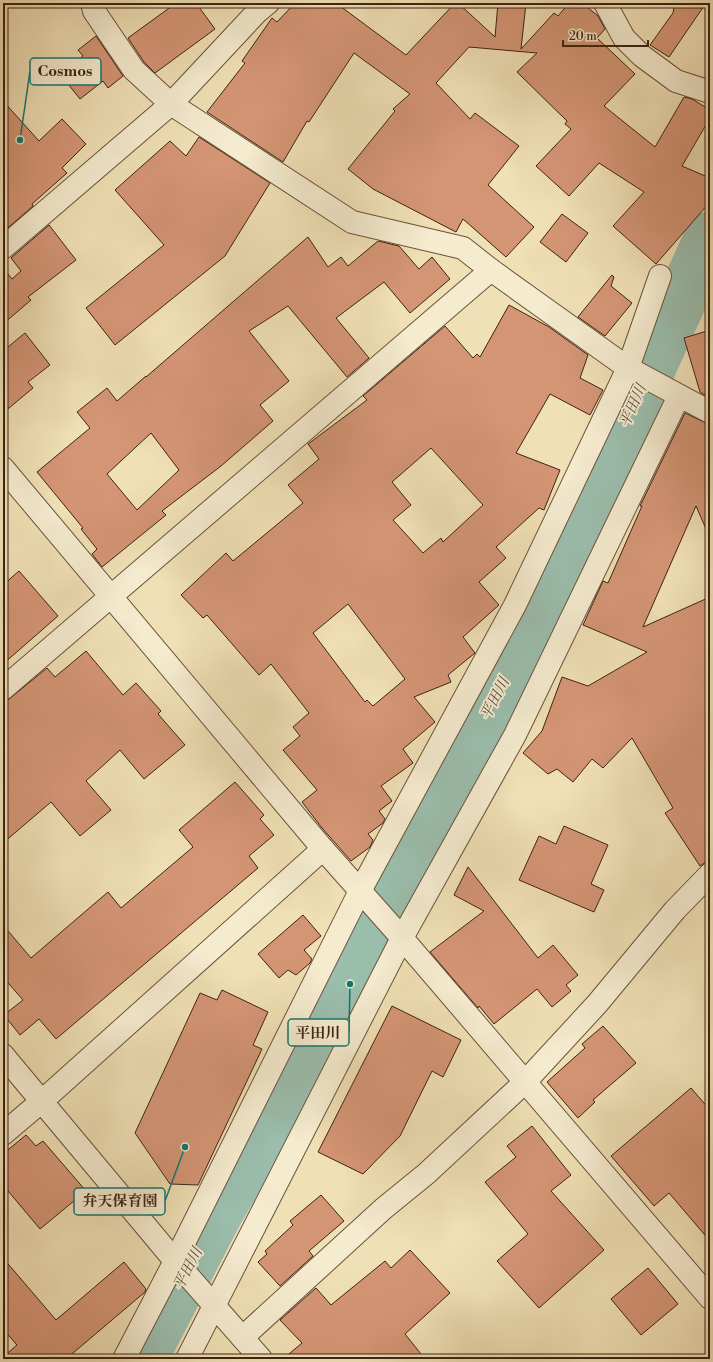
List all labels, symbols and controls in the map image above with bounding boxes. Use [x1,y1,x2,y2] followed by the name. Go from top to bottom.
[563,22,648,48] scale bar
[569,29,597,44] text: 20 m
[30,58,101,85] callout: Cosmos
[38,62,92,81] text: Cosmos
[615,380,652,430] water label: 平田川
[476,673,515,723] water label: 平田川
[288,1019,349,1046] callout: 平田川
[295,1024,341,1043] text: 平田川
[74,1188,165,1215] callout: 弁天保育園
[82,1192,158,1211] text: 弁天保育園
[169,1243,208,1293] water label: 平田川

